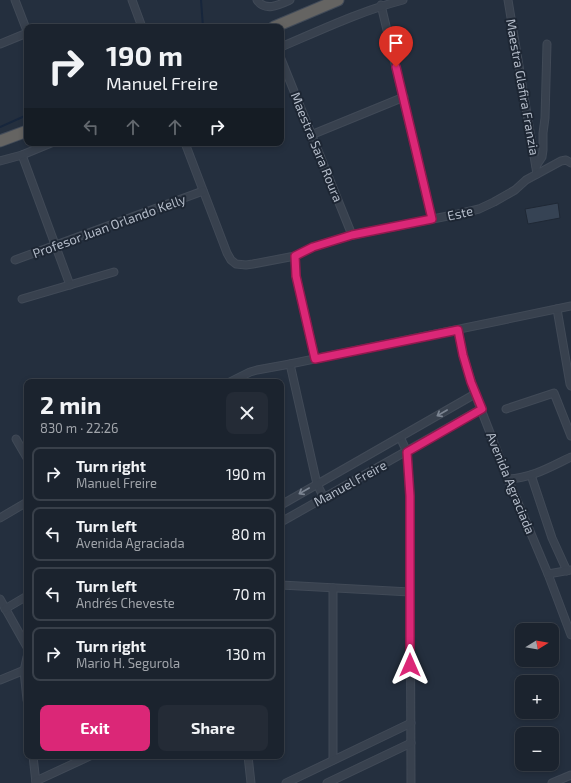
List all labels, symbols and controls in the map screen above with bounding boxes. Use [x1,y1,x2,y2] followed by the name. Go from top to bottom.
[503,18,543,156] street label: Maestra Glafira Franzia
[379,26,413,67] pin
[385,32,407,54] icon: arrive
[106,38,183,72] text: 190 m
[40,40,92,92] icon: right
[106,72,218,94] text: Manuel Freire
[288,90,346,204] street label: Maestra Sara Roura
[80,116,102,138] icon: left
[122,116,144,138] icon: ahead
[164,116,186,138] icon: ahead
[206,116,228,138] icon: right
[30,191,188,261] street label: Profesor Juan Orlando Kelly
[446,202,474,224] street label: Este
[40,390,101,419] text: 2 min
[226,392,268,434] button: close
[436,410,448,418] one-way arrow
[40,420,119,436] text: 830 m · 22:26
[483,430,539,536] street label: Avenida Agraciada
[311,456,389,510] street label: Manuel Freire
[76,457,146,475] text: Turn right
[42,463,64,485] icon: right
[226,465,266,483] text: 190 m
[76,475,157,491] text: Manuel Freire
[298,488,310,496] one-way arrow
[76,517,137,535] text: Turn left
[42,523,64,545] icon: left
[231,525,266,543] text: 80 m
[76,535,185,551] text: Avenida Agraciada
[76,577,137,595] text: Turn left
[42,583,64,605] icon: left
[233,585,266,603] text: 70 m
[76,595,175,611] text: Andrés Cheveste
[515,623,559,667] north arrow
[515,623,559,771] map controls
[76,637,146,655] text: Turn right
[42,643,64,665] icon: right
[389,644,431,686] position arrow
[226,645,266,663] text: 130 m
[76,655,180,671] text: Mario H. Segurola
[515,675,559,719] button: +
[40,705,150,751] button: Exit
[158,705,268,751] button: Share
[515,727,559,771] button: −

